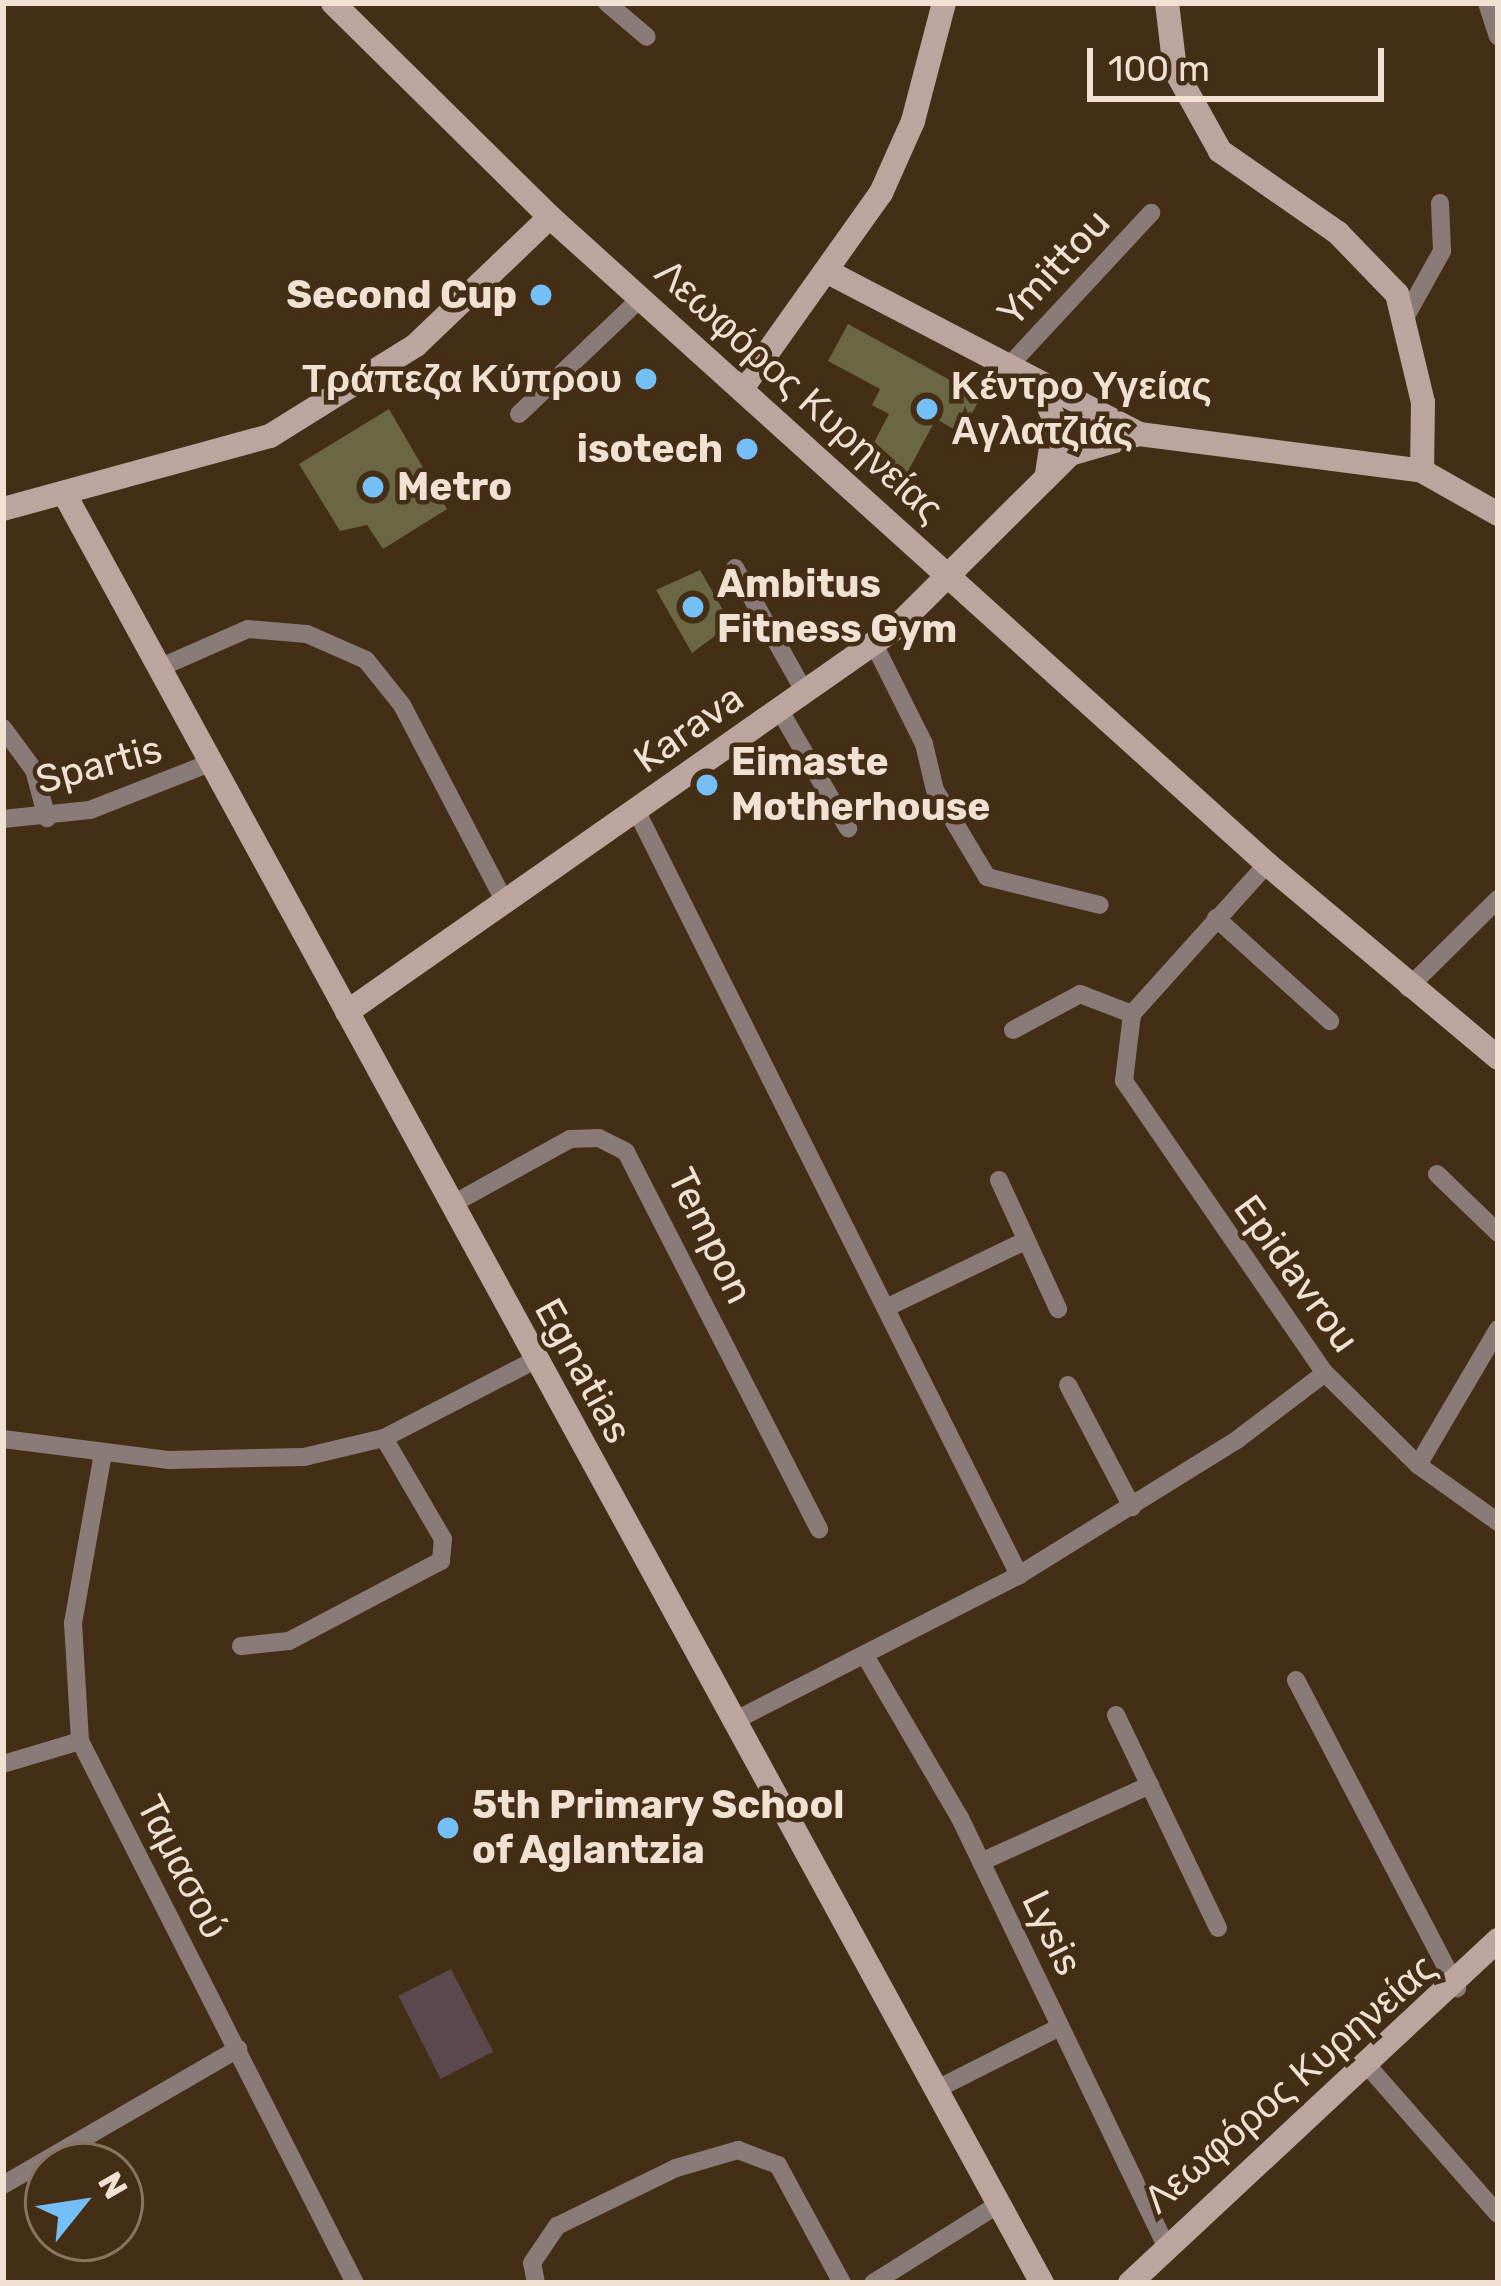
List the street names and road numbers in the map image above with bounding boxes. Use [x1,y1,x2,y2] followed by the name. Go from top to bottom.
[988,200,1120,336] street label: Ymittou
[645,249,953,533] street label: Λεωφόρος Κυρηνείας
[625,675,753,783] street label: Karava
[31,726,167,804] street label: Spartis
[657,1161,763,1311] street label: Tempon
[1223,1186,1369,1362] street label: Epidavrou
[524,1291,642,1451] street label: Egnatias
[126,1788,238,1946] street label: Ταμασού
[1012,1883,1092,1983] street label: Lysis
[1135,1945,1445,2223] street label: Λεωφόρος Κυρηνείας

